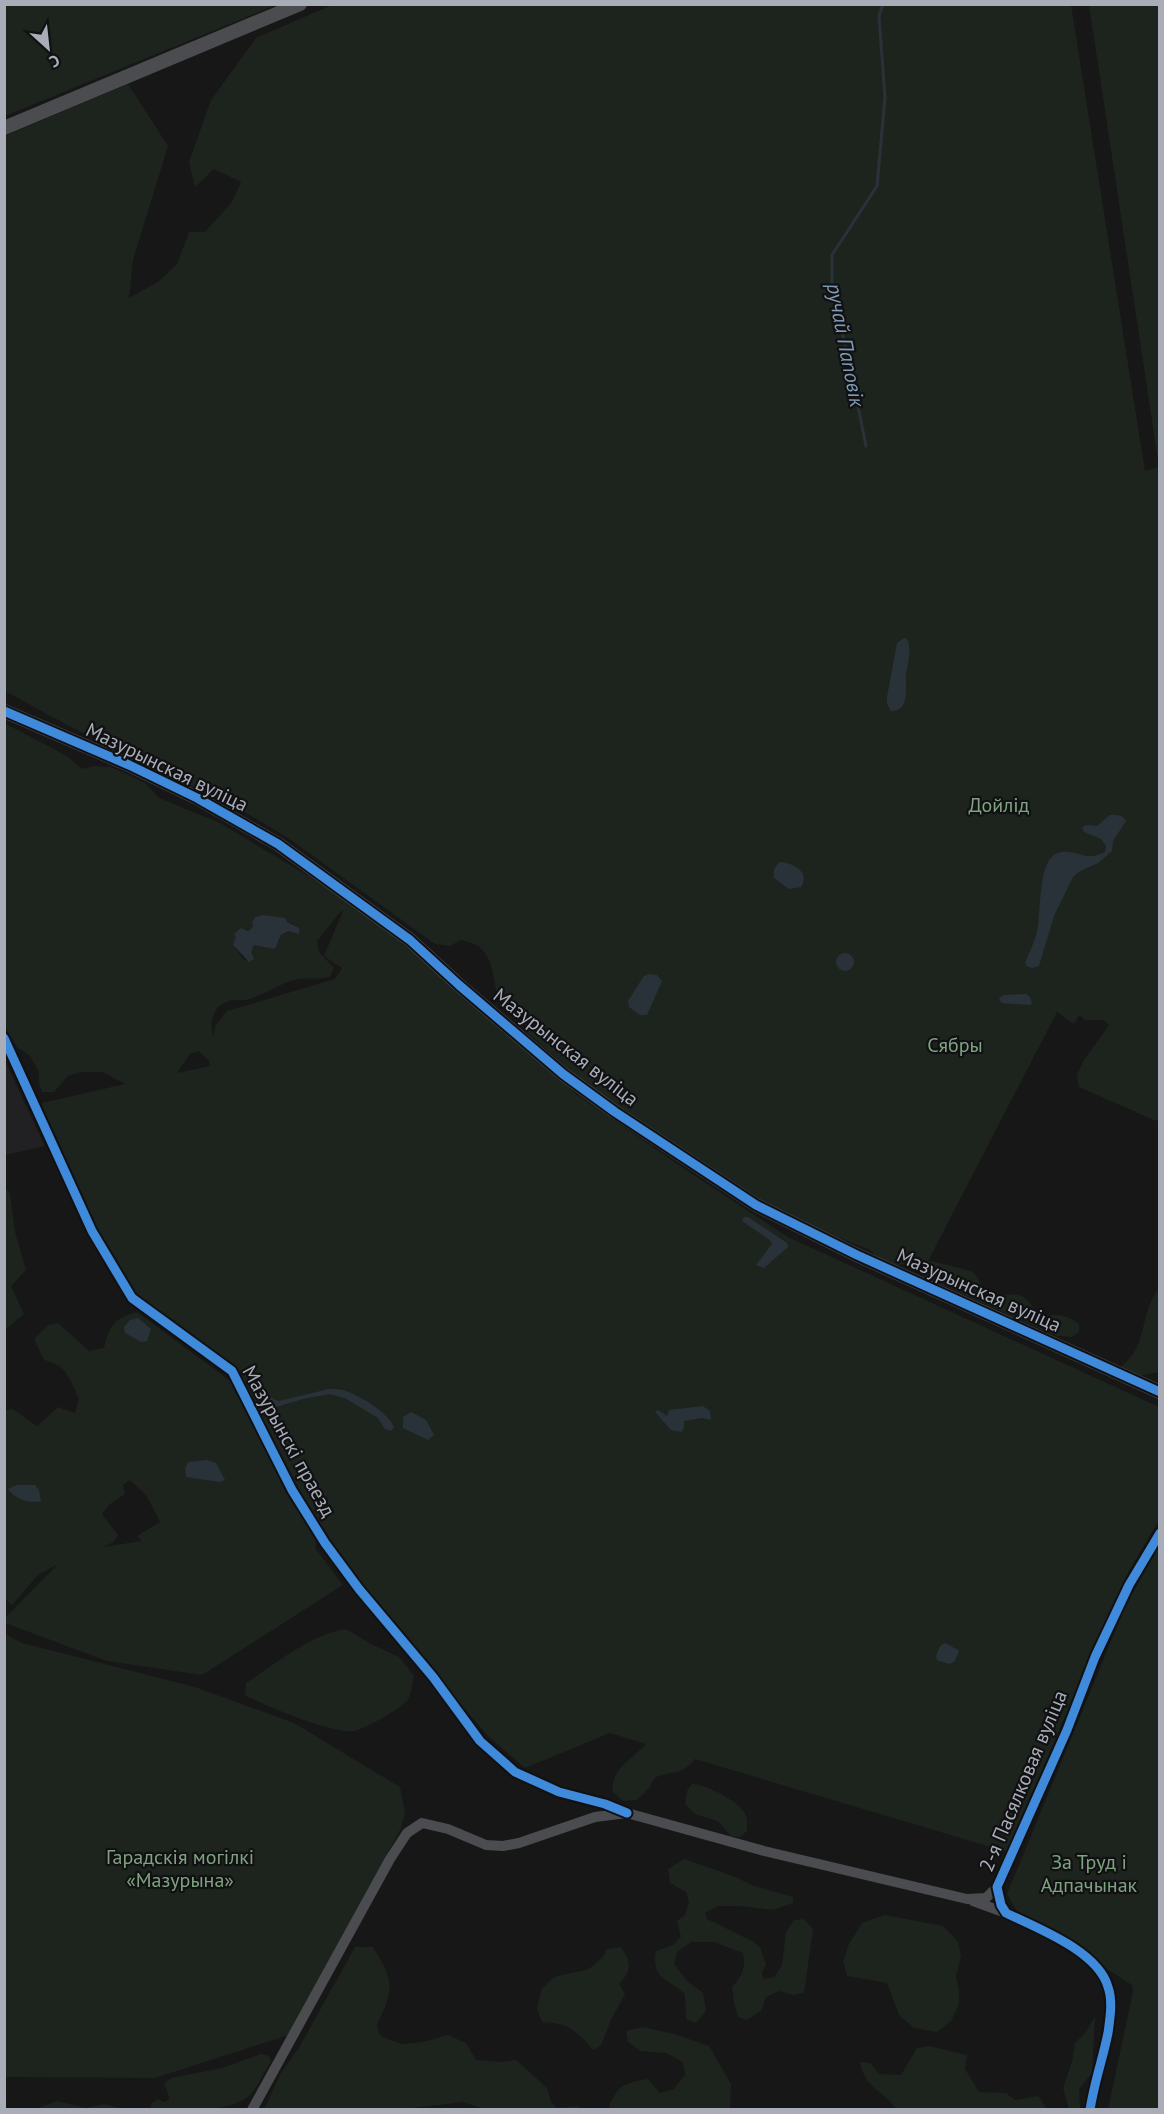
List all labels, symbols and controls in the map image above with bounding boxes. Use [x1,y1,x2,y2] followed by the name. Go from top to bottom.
[18,18,78,78] north arrow
[46,50,63,72] text: С
[821,280,871,410] water label: ручай Паповік
[82,716,252,818] street label: Мазурынская вуліца
[969,792,1030,818] park label: Дойлід
[488,982,644,1112] street label: Мазурынская вуліца
[927,1032,983,1058] park label: Сябры
[893,1242,1065,1338] street label: Мазурынская вуліца
[237,1361,341,1521] street label: Мазурынскі праезд
[973,1686,1073,1876] street label: 2-я Пасялковая вуліца
[106,1844,254,1893] park label: Гарадскія могілкі «Мазурына»
[1041,1849,1138,1898] park label: За Труд і Адпачынак

